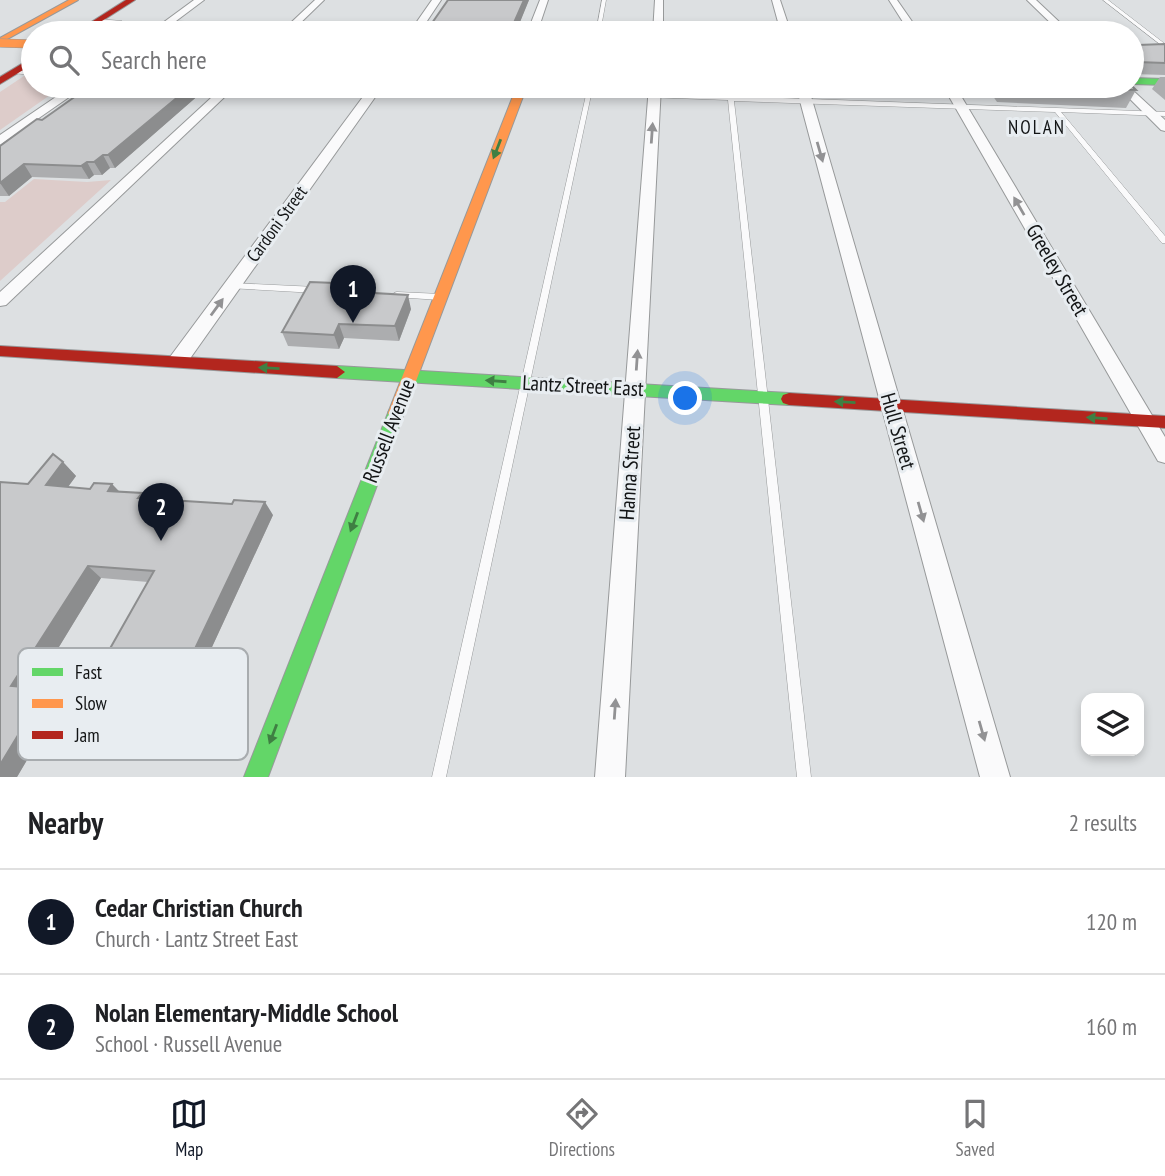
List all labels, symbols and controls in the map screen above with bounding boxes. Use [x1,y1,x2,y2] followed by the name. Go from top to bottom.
[21,21,1144,98] search box
[45,41,83,79] icon: search
[101,43,207,76] text: Search here
[1008,115,1066,139] district label: NOLAN
[647,121,658,143] one-way arrow
[492,139,503,160] one-way arrow
[815,141,825,162] one-way arrow
[241,181,312,266] street label: Cardoni Street
[1013,196,1025,215] one-way arrow
[1020,219,1095,321] street label: Greeley Street
[330,265,376,323] pin: 1
[210,298,224,316] one-way arrow
[632,348,643,370] one-way arrow
[258,362,280,373] one-way arrow
[522,369,645,402] street label: Lantz Street East
[356,375,421,486] street label: Russell Avenue
[485,375,507,386] one-way arrow
[668,381,702,415] your location
[875,390,922,472] street label: Hull Street
[834,396,856,407] one-way arrow
[1086,412,1108,423] one-way arrow
[613,425,646,521] street label: Hanna Street
[138,483,184,541] pin: 2
[916,501,927,523] one-way arrow
[349,511,360,532] one-way arrow
[18,648,248,760] legend
[75,660,103,684] text: Fast
[75,691,108,715] text: Slow
[1081,693,1144,756] map controls
[1081,693,1144,756] button: layers
[609,698,620,720] one-way arrow
[978,721,988,742] one-way arrow
[74,723,100,747] text: Jam
[267,724,278,745] one-way arrow
[28,803,103,842] text: Nearby
[1069,808,1137,837] text: 2 results
[95,891,303,924] text: Cedar Christian Church
[46,907,57,936] text: 1
[1086,907,1137,936] text: 120 m
[95,924,298,953] text: Church · Lantz Street East
[95,996,398,1029] text: Nolan Elementary-Middle School
[46,1012,57,1041] text: 2
[1086,1012,1137,1041] text: 160 m
[95,1029,282,1058] text: School · Russell Avenue
[170,1095,208,1161] tab: Map
[549,1095,615,1161] tab: Directions
[956,1095,995,1161] tab: Saved

